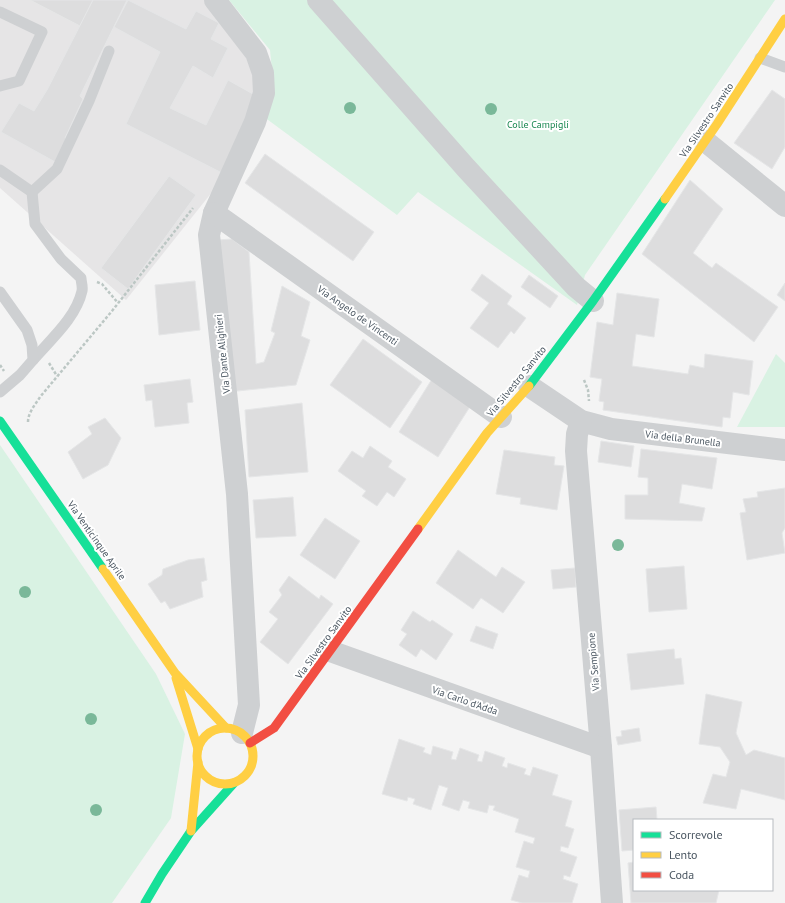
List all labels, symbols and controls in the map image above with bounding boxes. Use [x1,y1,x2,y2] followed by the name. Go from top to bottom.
[676,80,736,161] street label: Via Silvestro Sanvito
[507,118,569,131] park label: Colle Campigli
[314,282,401,348] street label: Via Angelo de Vincenti
[212,314,233,395] street label: Via Dante Alighieri
[483,343,549,420] street label: Via Silvestro Sanvito
[643,427,721,450] street label: Via della Brunella
[64,497,129,582] street label: Via Venticinque Aprile
[292,603,354,682] street label: Via Silvestro Sanvito
[584,632,603,693] street label: Via Sempione
[429,683,499,718] street label: Via Carlo d'Adda
[633,819,773,891] legend
[669,827,723,842] text: Scorrevole
[669,847,698,862] text: Lento
[669,867,694,882] text: Coda

